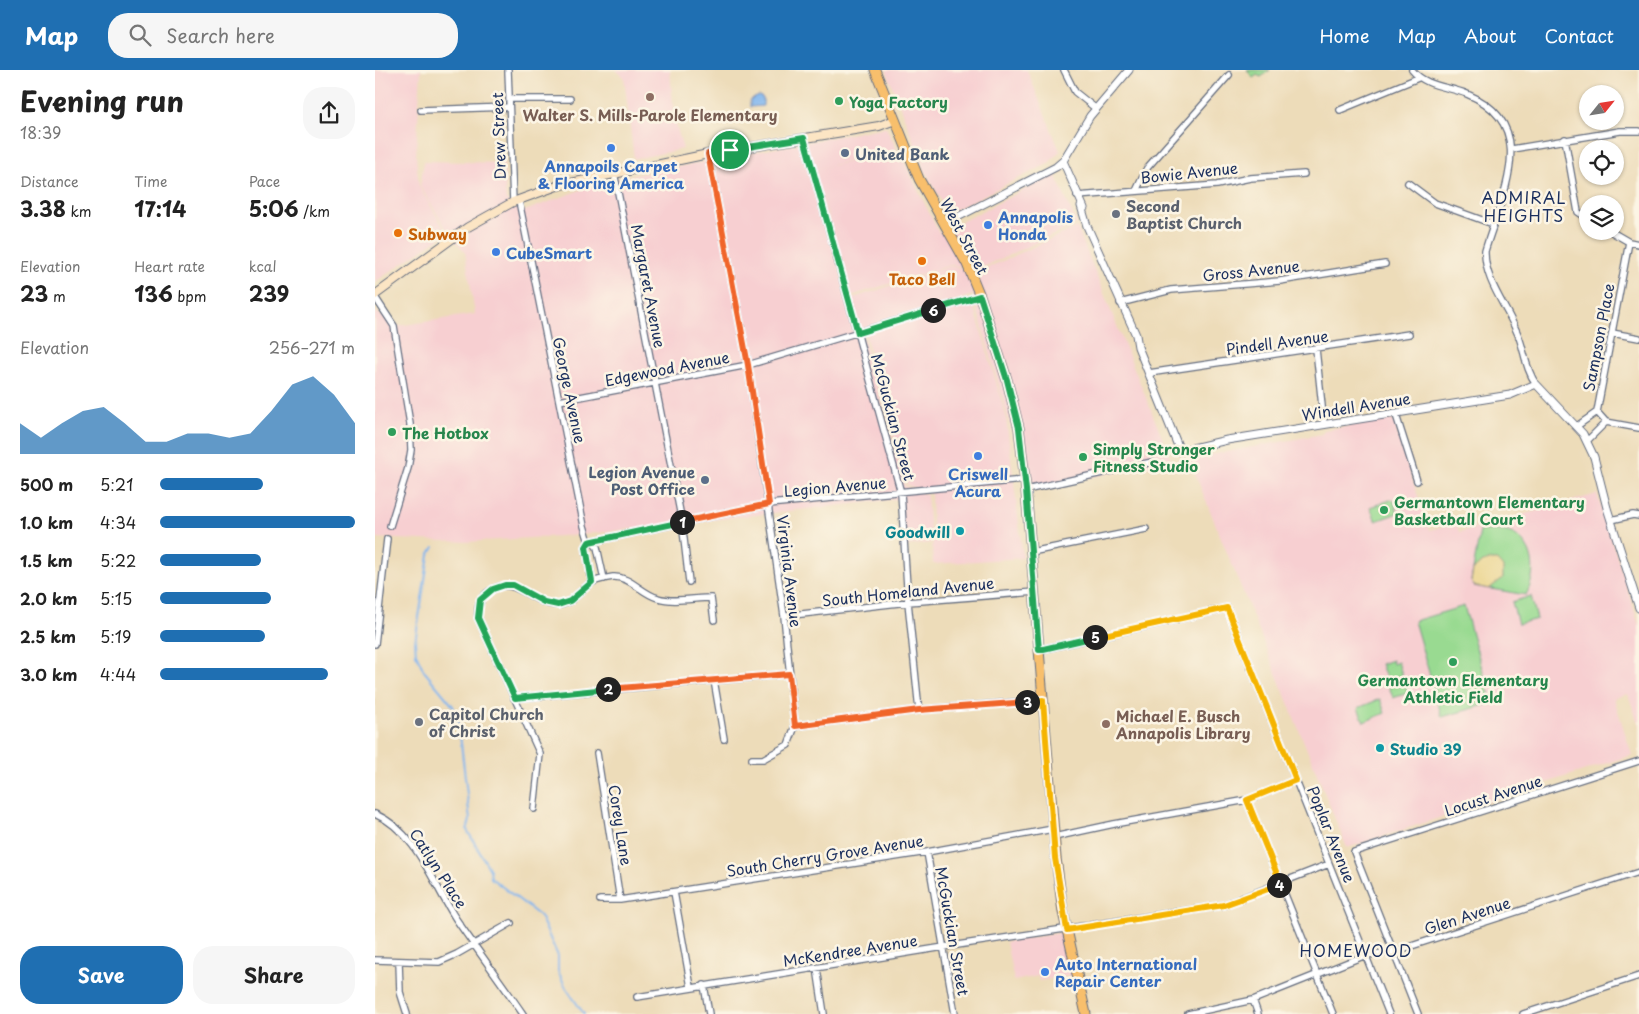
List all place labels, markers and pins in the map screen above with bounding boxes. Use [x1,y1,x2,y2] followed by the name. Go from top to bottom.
[849,90,948,113] place label: Yoga Factory
[644,91,656,103] marker: Walter S. Mills-Parole Elementary
[833,95,845,107] marker: Yoga Factory
[522,103,778,126] place label: Walter S. Mills-Parole Elementary
[709,129,751,171] pin
[605,142,617,154] marker: Annapoils Carpet & Flooring America
[855,142,950,165] place label: United Bank
[839,147,851,159] marker: United Bank
[538,154,685,194] place label: Annapoils Carpet & Flooring America
[1126,194,1242,234] place label: Second Baptist Church
[997,205,1073,245] place label: Annapolis Honda
[1110,208,1122,220] marker: Second Baptist Church
[982,219,994,231] marker: Annapolis Honda
[408,222,467,245] place label: Subway
[392,227,404,239] marker: Subway
[506,241,592,264] place label: CubeSmart
[490,246,502,258] marker: CubeSmart
[916,255,928,267] marker: Taco Bell
[889,267,955,290] place label: Taco Bell
[921,298,945,322] pin: 6
[402,421,489,444] place label: The Hotbox
[386,426,398,438] marker: The Hotbox
[1093,437,1215,477] place label: Simply Stronger Fitness Studio
[972,450,984,462] marker: Criswell Acura
[1077,451,1089,463] marker: Simply Stronger Fitness Studio
[589,460,695,500] place label: Legion Avenue Post Office
[948,462,1008,502] place label: Criswell Acura
[699,474,711,486] marker: Legion Avenue Post Office
[1394,490,1585,530] place label: Germantown Elementary Basketball Court
[1378,504,1390,516] marker: Germantown Elementary Basketball Court
[669,510,695,534] pin: 1
[885,520,950,543] place label: Goodwill
[954,525,966,537] marker: Goodwill
[1083,624,1107,650] pin: 5
[1447,656,1459,668] marker: Germantown Elementary Athletic Field
[1358,668,1549,708] place label: Germantown Elementary Athletic Field
[595,676,621,702] pin: 2
[1015,690,1039,714] pin: 3
[429,702,544,742] place label: Capitol Church of Christ
[1115,704,1251,744] place label: Michael E. Busch Annapolis Library
[413,716,425,728] marker: Capitol Church of Christ
[1100,718,1112,730] marker: Michael E. Busch Annapolis Library
[1390,737,1462,760] place label: Studio 39
[1374,742,1386,754] marker: Studio 39
[1267,872,1291,898] pin: 4
[1055,952,1197,992] place label: Auto International Repair Center
[1039,966,1051,978] marker: Auto International Repair Center

